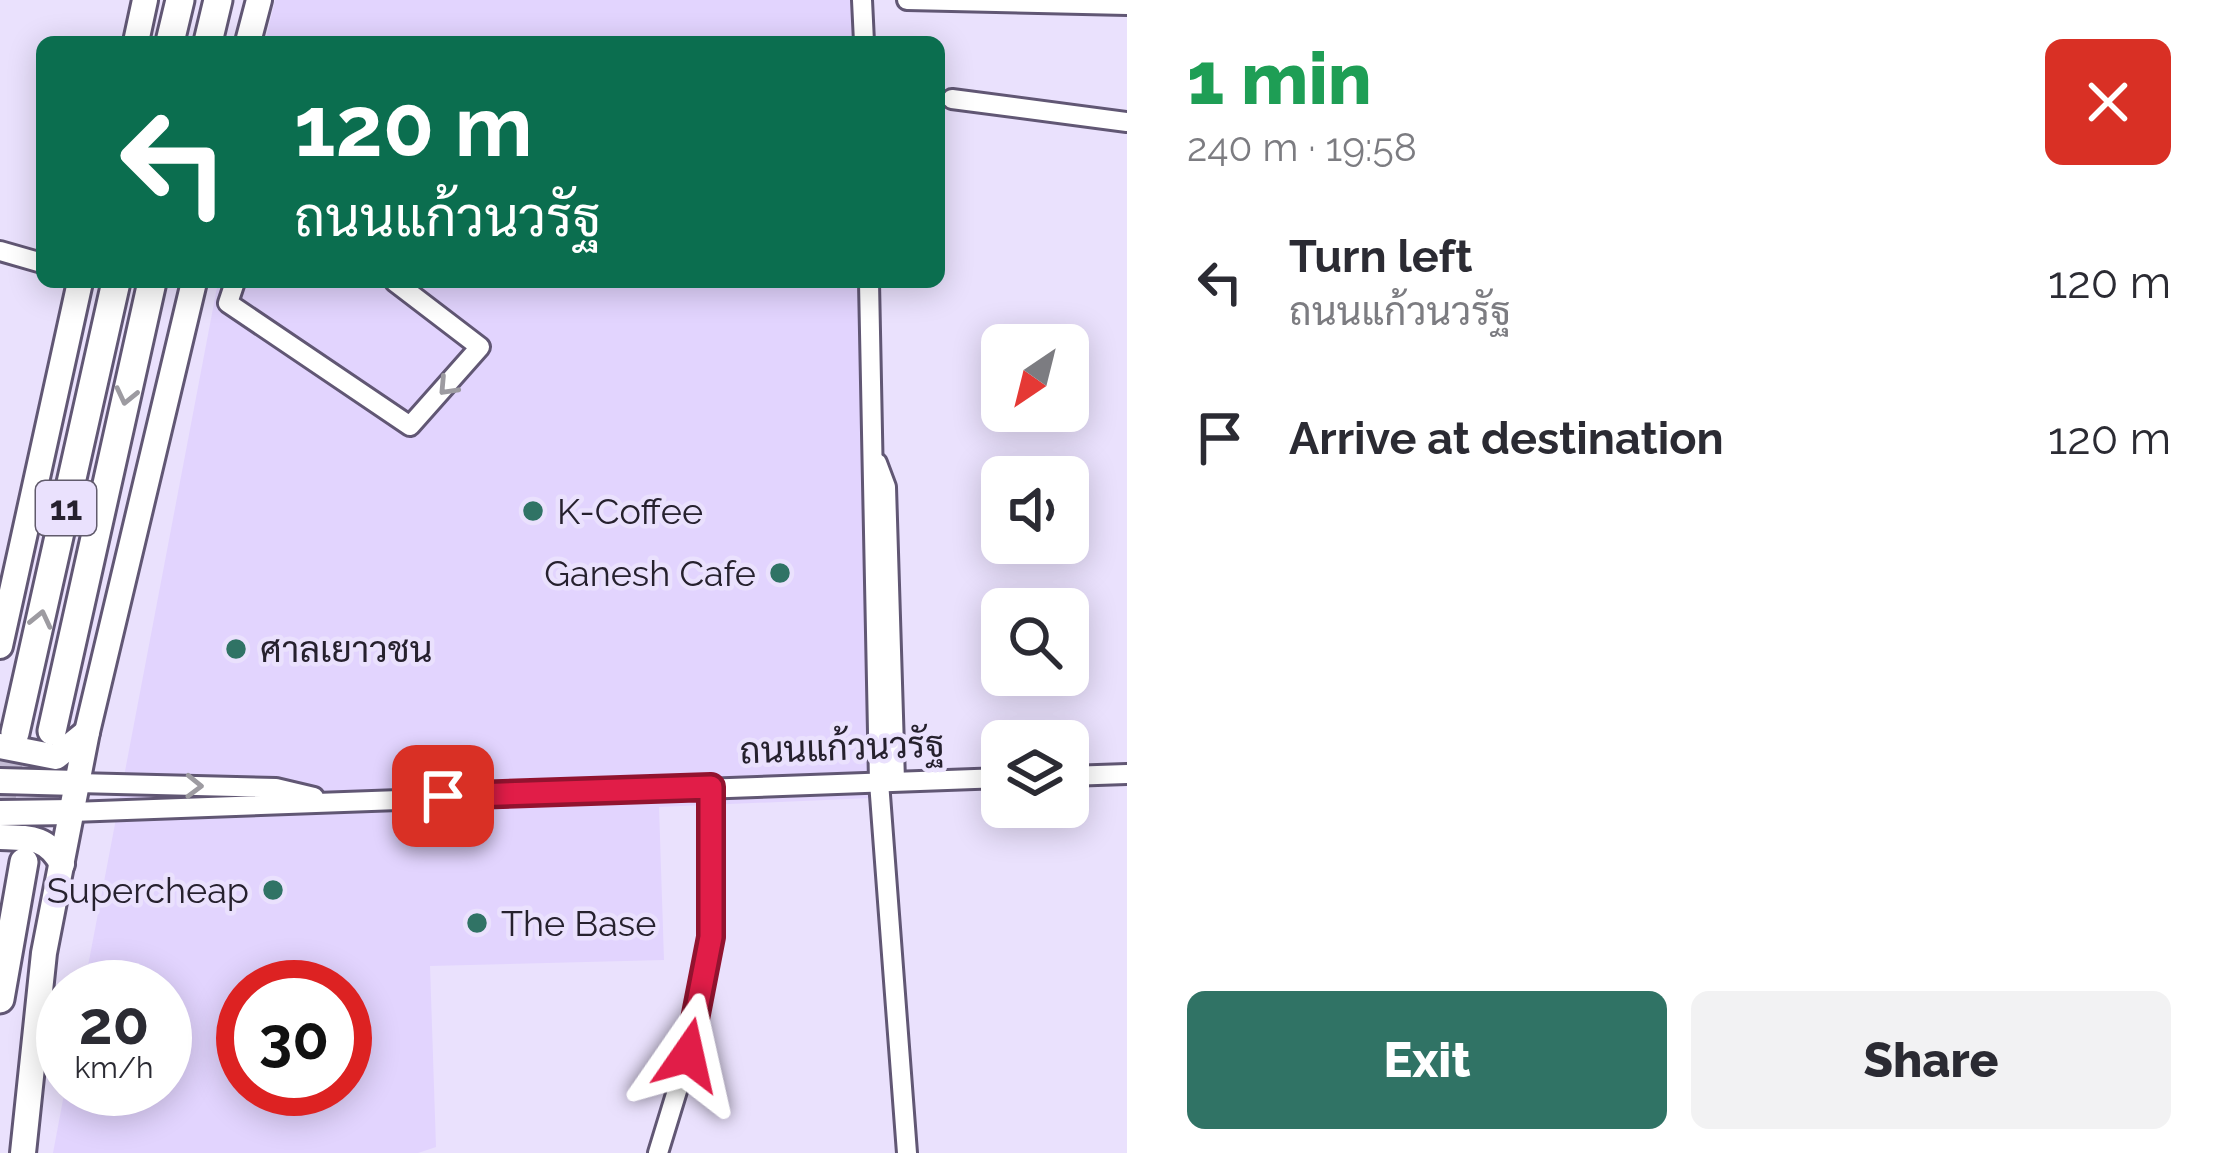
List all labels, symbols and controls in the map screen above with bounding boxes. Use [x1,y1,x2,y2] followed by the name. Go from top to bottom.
[1187,36,1372,121] text: 1 min
[2045,39,2171,165] button: close
[294,77,533,176] text: 120 m
[96,84,252,240] icon: left
[1187,124,1417,170] text: 240 m · 19:58
[294,185,601,249] text: ถนนแก้วนวรัฐ
[1289,230,1472,283] text: Turn left
[1187,249,1253,315] icon: left
[2048,256,2171,309] text: 120 m
[1289,288,1511,334] text: ถนนแก้วนวรัฐ
[981,324,1089,432] north arrow
[981,324,1089,828] map controls
[439,373,461,394] one-way arrow
[114,386,139,406] one-way arrow
[1187,405,1253,471] icon: arrive
[1289,412,1724,465] text: Arrive at destination
[2048,412,2171,465] text: 120 m
[981,456,1089,564] button: sound
[36,481,96,535] road number: 11
[557,490,703,532] place label: K-Coffee
[520,498,546,524] marker: K-Coffee
[544,552,756,594] place label: Ganesh Cafe
[767,560,793,586] marker: Ganesh Cafe
[981,588,1089,696] button: search
[27,610,52,630] one-way arrow
[260,628,432,670] place label: ศาลเยาวชน
[223,636,249,662] marker: ศาลเยาวชน
[981,720,1089,828] button: layers
[739,721,945,775] street label: ถนนแก้วนวรัฐ
[392,745,494,847] pin
[410,763,476,829] icon: arrive
[186,773,204,799] one-way arrow
[47,869,249,911] place label: Supercheap
[260,877,286,903] marker: Supercheap
[501,902,656,944] place label: The Base
[464,910,490,936] marker: The Base
[216,960,372,1116] speed limit sign: 30
[79,988,149,1058] text: 20
[1187,991,1667,1129] button: Exit
[1691,991,2171,1129] button: Share
[625,992,751,1118] position arrow
[74,1050,154,1085] text: km/h

